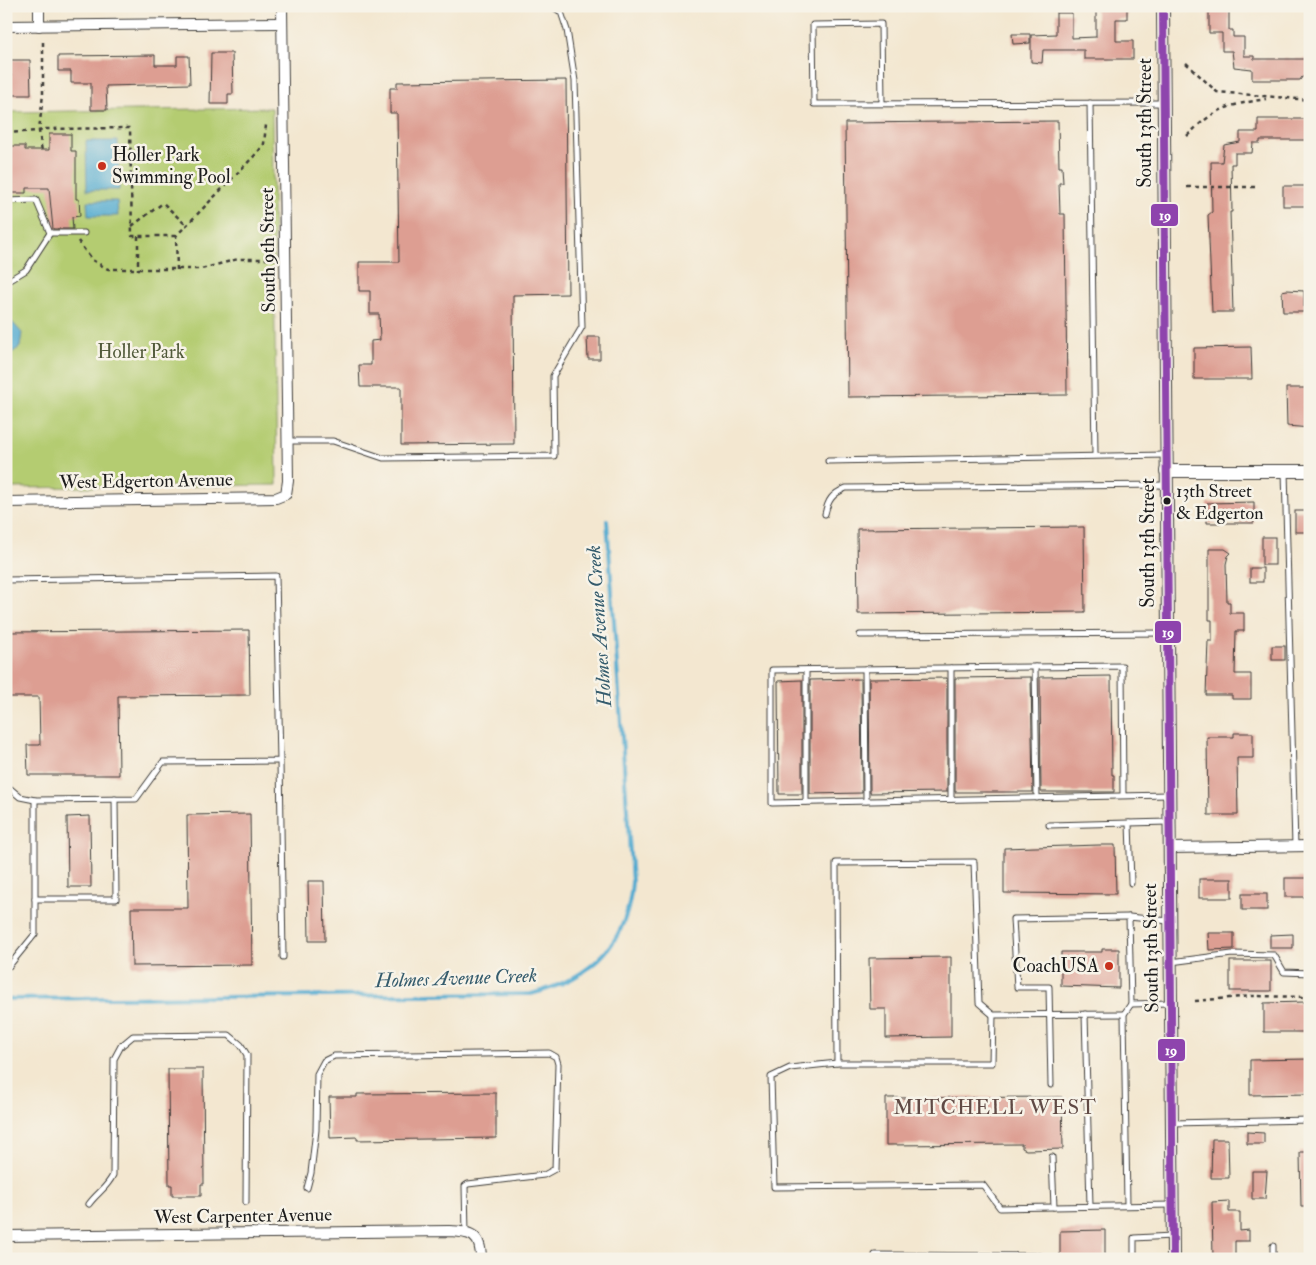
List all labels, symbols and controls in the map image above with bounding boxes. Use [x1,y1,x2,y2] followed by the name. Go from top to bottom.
[1133,58,1157,188] street label: South 13th Street
[112,143,231,189] place label: Holler Park Swimming Pool
[96,160,108,172] marker: Holler Park Swimming Pool
[255,187,281,313] street label: South 9th Street
[1150,203,1179,227] line badge: 19
[1159,207,1171,224] text: 19
[97,340,185,364] park label: Holler Park
[58,467,233,495] street label: West Edgerton Avenue
[1136,478,1160,608] street label: South 13th Street
[1176,480,1263,525] place label: 13th Street & Edgerton
[1162,496,1172,506] marker: 13th Street & Edgerton
[581,544,617,709] water label: Holmes Avenue Creek
[1154,620,1182,644] line badge: 19
[1162,624,1174,641] text: 19
[1138,883,1164,1013] street label: South 13th Street
[1013,954,1099,978] place label: CoachUSA
[1103,960,1115,972] marker: CoachUSA
[374,963,537,993] water label: Holmes Avenue Creek
[1157,1038,1186,1062] line badge: 19
[1165,1042,1177,1059] text: 19
[893,1094,1097,1121] district label: MITCHELL WEST
[153,1202,332,1231] street label: West Carpenter Avenue

